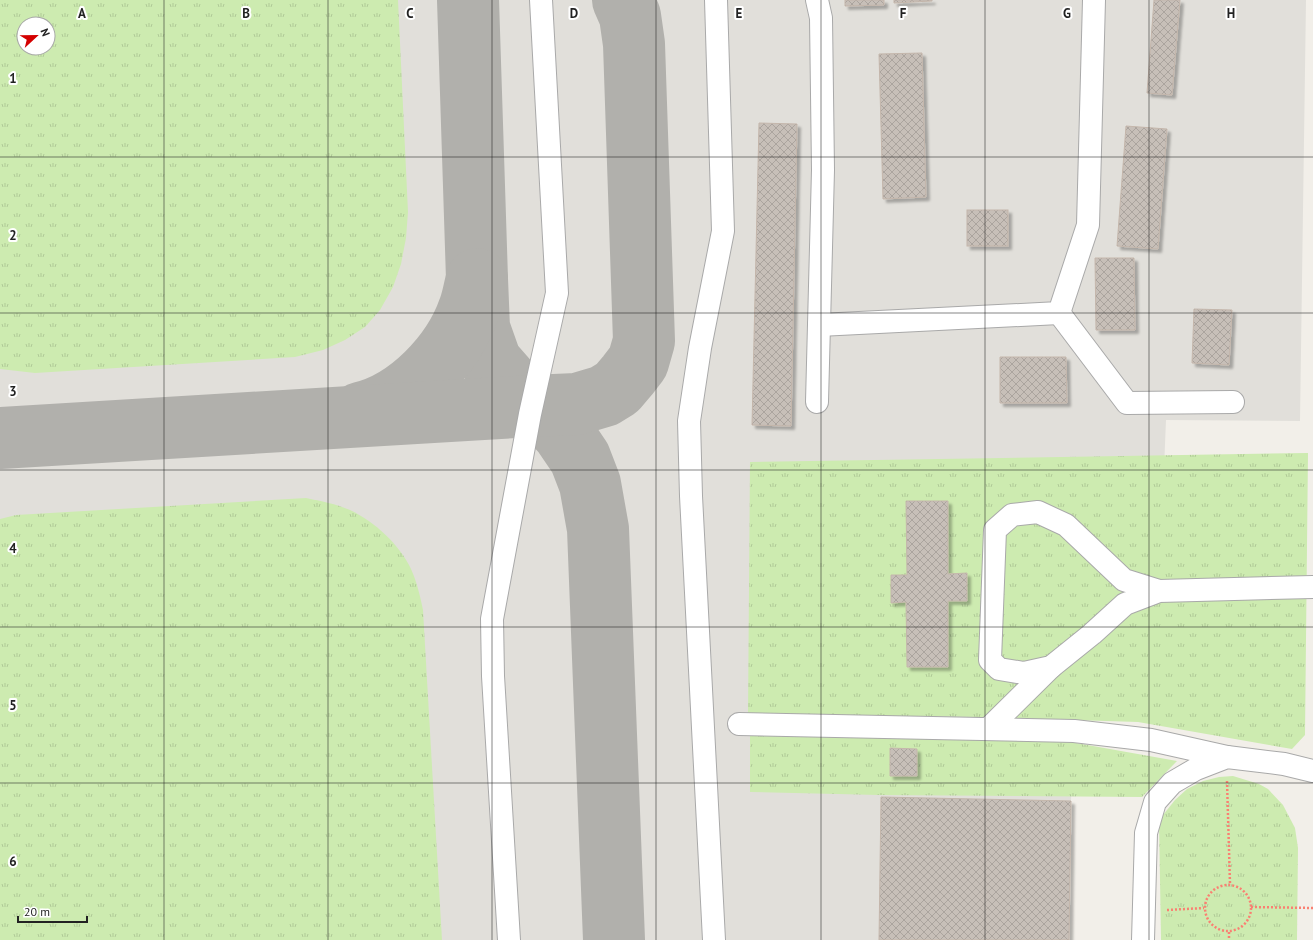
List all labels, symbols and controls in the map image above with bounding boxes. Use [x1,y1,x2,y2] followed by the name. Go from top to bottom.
[78,5,86,22] text: A
[242,5,250,22] text: B
[406,5,414,22] text: C
[570,5,578,22] text: D
[736,5,743,22] text: E
[900,5,907,22] text: F
[1063,5,1071,22] text: G
[1227,5,1235,22] text: H
[16,16,56,56] north arrow
[37,26,53,38] text: N
[9,70,17,87] text: 1
[9,227,17,244] text: 2
[9,383,17,400] text: 3
[9,540,17,557] text: 4
[9,697,17,714] text: 5
[9,853,17,870] text: 6
[18,898,87,924] scale bar
[24,904,50,919] text: 20 m

